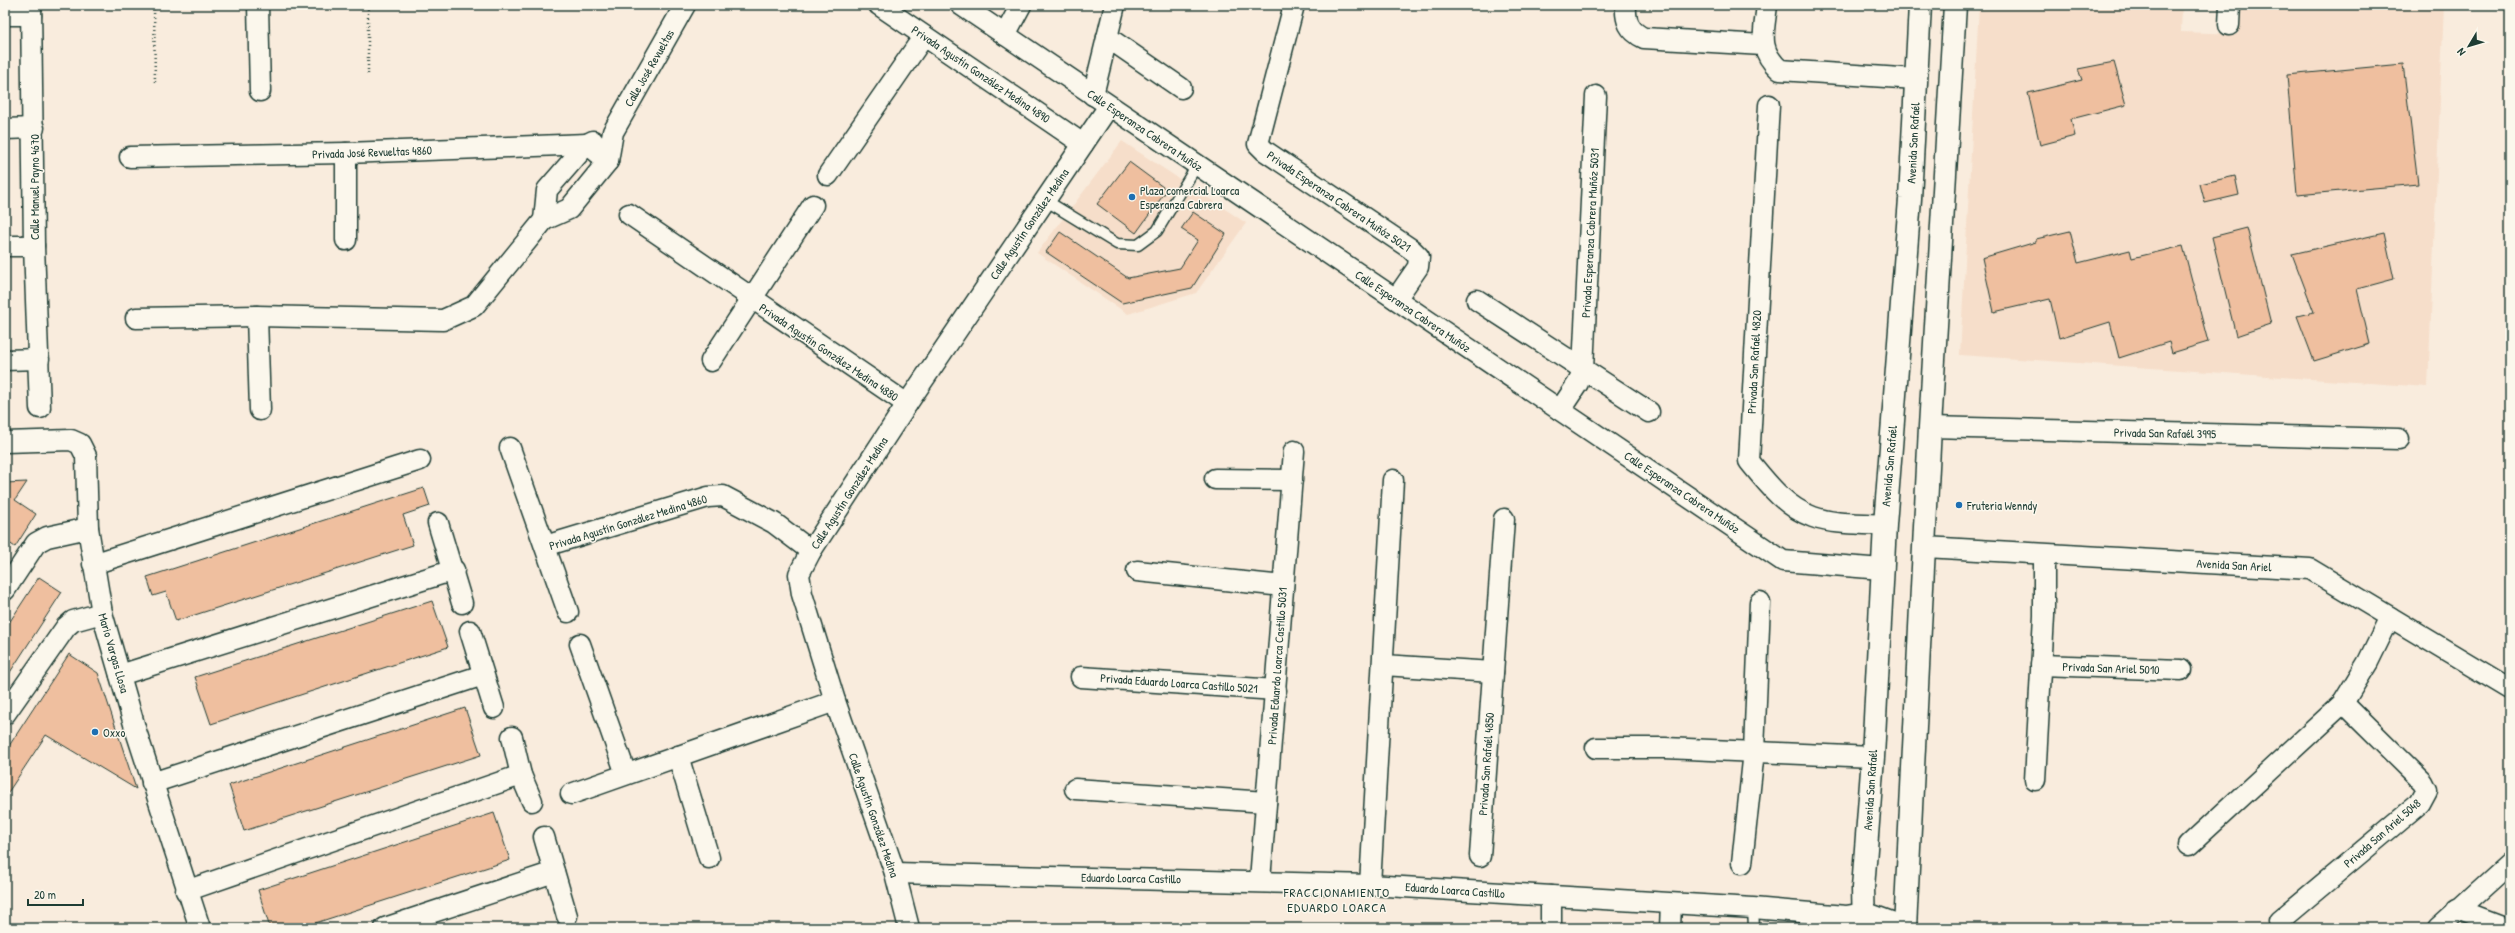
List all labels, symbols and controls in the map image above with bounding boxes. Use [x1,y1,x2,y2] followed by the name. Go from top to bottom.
[908,21,1054,127] street label: Privada Agustín González Medina 4890
[620,26,678,110] street label: Calle José Revueltas
[2449,26,2489,66] north arrow
[2454,45,2468,59] text: N
[1084,85,1206,175] street label: Calle Esperanza Cabrera Muñóz
[1902,101,1924,184] street label: Avenida San Rafaél
[26,134,43,240] street label: Calle Manuel Payno 4670
[312,141,432,163] street label: Privada José Revueltas 4860
[1264,146,1414,256] street label: Privada Esperanza Cabrera Muñóz 5021
[1577,148,1603,318] street label: Privada Esperanza Cabrera Muñóz 5031
[985,165,1073,283] street label: Calle Agustín González Medina
[1140,182,1240,213] place label: Plaza comercial Loarca Esperanza Cabrera
[1127,192,1137,202] marker: Plaza comercial Loarca Esperanza Cabrera
[1352,266,1474,356] street label: Calle Esperanza Cabrera Muñóz
[756,299,902,405] street label: Privada Agustín González Medina 4880
[1743,310,1765,414] street label: Privada San Rafaél 4820
[1877,424,1901,507] street label: Avenida San Rafaél
[2114,424,2216,442] street label: Privada San Rafaél 3995
[806,433,892,552] street label: Calle Agustín González Medina
[1621,447,1743,537] street label: Calle Esperanza Cabrera Muñóz
[547,490,709,554] street label: Privada Agustín González Medina 4860
[1966,497,2037,514] place label: Fruteria Wenndy
[1954,500,1964,510] marker: Fruteria Wenndy
[2196,555,2273,575] street label: Avenida San Ariel
[1263,587,1291,745] street label: Privada Eduardo Loarca Castillo 5031
[95,611,134,695] street label: Mario Vargas Llosa
[2062,658,2160,678] street label: Privada San Ariel 5010
[1100,669,1258,697] street label: Privada Eduardo Loarca Castillo 5021
[1474,712,1498,816] street label: Privada San Rafaél 4850
[103,724,125,741] place label: Oxxo
[90,727,100,737] marker: Oxxo
[1859,748,1881,831] street label: Avenida San Rafaél
[845,750,903,880] street label: Calle Agustín González Medina
[2340,795,2424,871] street label: Privada San Ariel 5048
[1081,869,1181,887] street label: Eduardo Loarca Castillo
[1405,878,1506,902] street label: Eduardo Loarca Castillo
[28,881,83,907] scale bar
[1283,883,1390,916] district label: FRACCIONAMIENTO EDUARDO LOARCA
[34,886,56,903] text: 20 m

